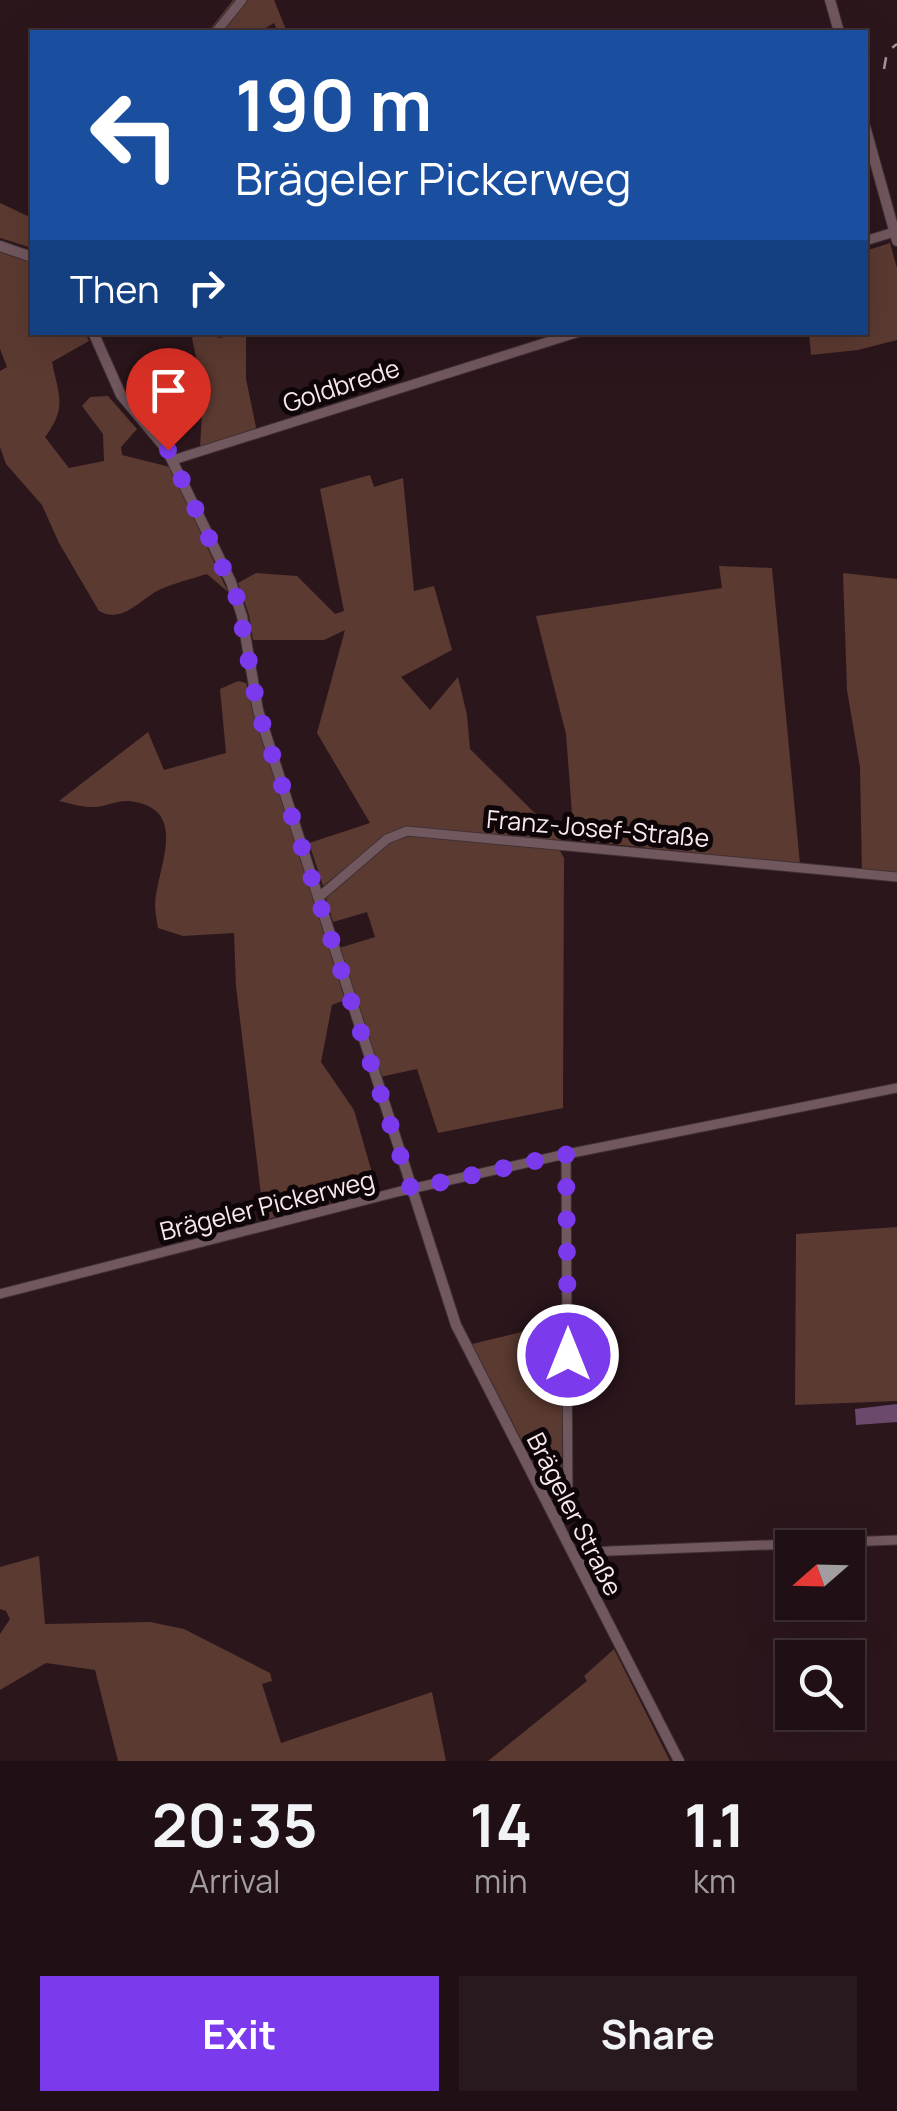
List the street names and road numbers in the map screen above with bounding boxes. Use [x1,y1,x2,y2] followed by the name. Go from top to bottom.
[278,350,404,420] street label: Goldbrede
[485,801,711,855] street label: Franz-Josef-Straße
[156,1161,378,1249] street label: Brägeler Pickerweg
[519,1426,631,1602] street label: Brägeler Straße

